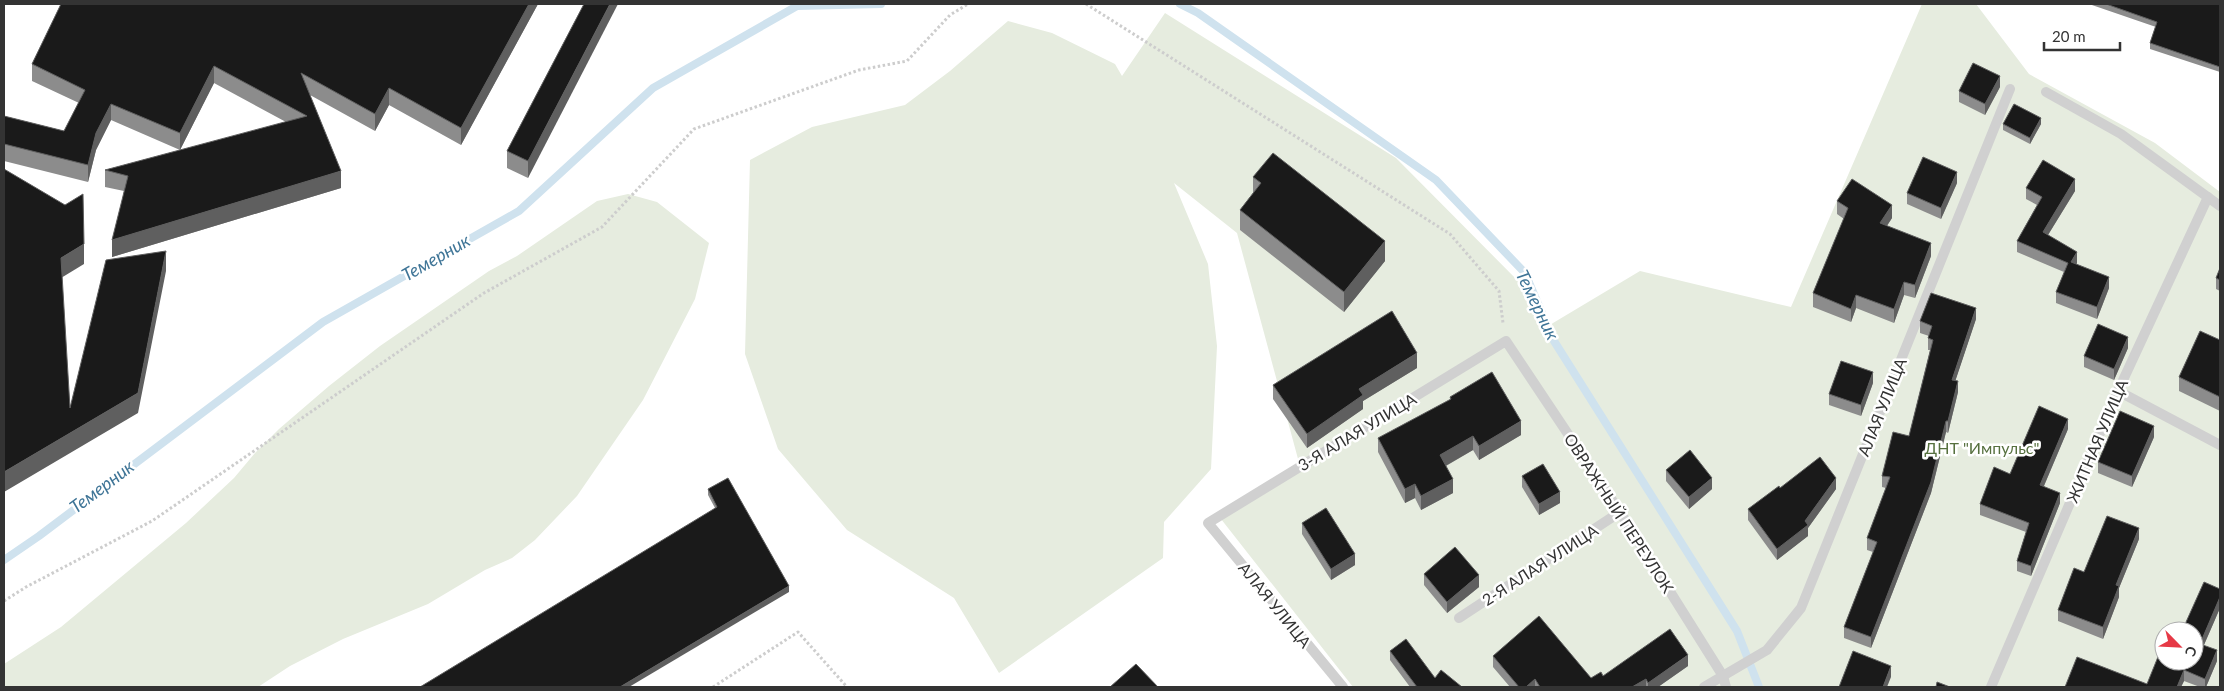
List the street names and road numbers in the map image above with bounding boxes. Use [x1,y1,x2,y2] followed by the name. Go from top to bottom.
[1853,355,1910,459] street label: АЛАЯ УЛИЦА
[2062,376,2131,505] street label: ЖИТНАЯ УЛИЦА
[1294,389,1419,474] street label: 3-Я АЛАЯ УЛИЦА
[1561,429,1678,596] street label: ОВРАЖНЫЙ ПЕРЕУЛОК
[1478,520,1601,609] street label: 2-Я АЛАЯ УЛИЦА
[1235,558,1316,651] street label: АЛАЯ УЛИЦА

